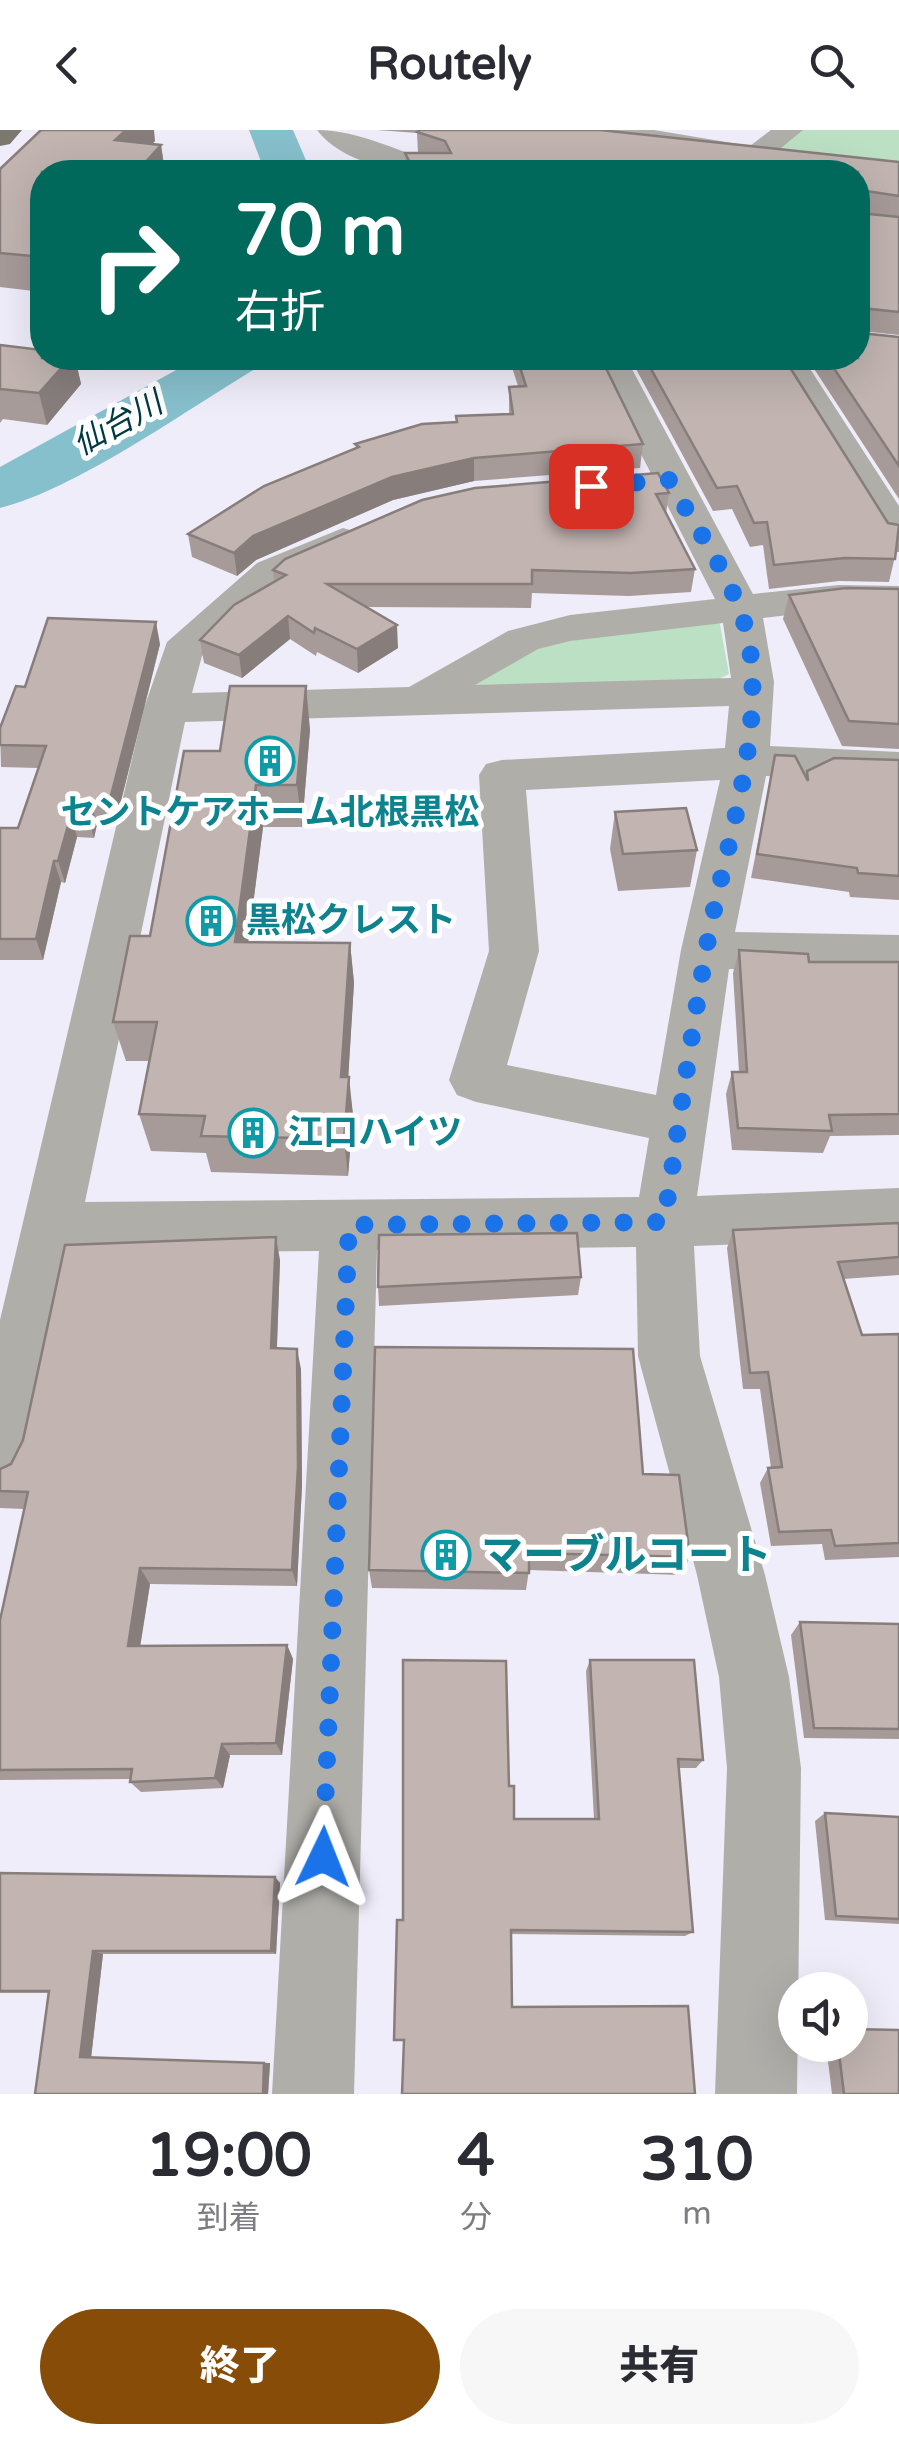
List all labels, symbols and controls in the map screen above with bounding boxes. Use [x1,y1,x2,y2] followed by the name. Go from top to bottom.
[40,38,95,93] icon: back
[367,38,532,92] text: Routely
[804,38,859,93] icon: search
[235,190,405,274] text: 70 m
[70,200,200,330] icon: right
[235,286,325,340] text: 右折
[67,383,172,464] water label: 仙台川
[549,444,634,529] pin
[564,459,619,514] icon: arrive
[244,735,296,787] building icon: セントケアホーム北根黒松
[61,792,479,834] place label: セントケアホーム北根黒松
[185,895,237,947] building icon: 黒松クレスト
[246,900,456,942] place label: 黒松クレスト
[227,1107,279,1159] building icon: 江口ハイツ
[288,1112,462,1154] place label: 江口ハイツ
[420,1529,472,1581] building icon: マーブルコート
[481,1530,772,1581] place label: マーブルコート
[271,1805,375,1909] position arrow
[778,1972,868,2062] map controls
[778,1972,868,2062] button: sound
[145,2120,312,2192] text: 19:00
[457,2120,495,2192] text: 4
[640,2124,754,2196] text: 310
[682,2195,712,2233] text: m
[197,2199,261,2237] text: 到着
[460,2199,492,2237] text: 分
[40,2309,440,2424] button: 終了
[460,2309,859,2424] button: 共有

